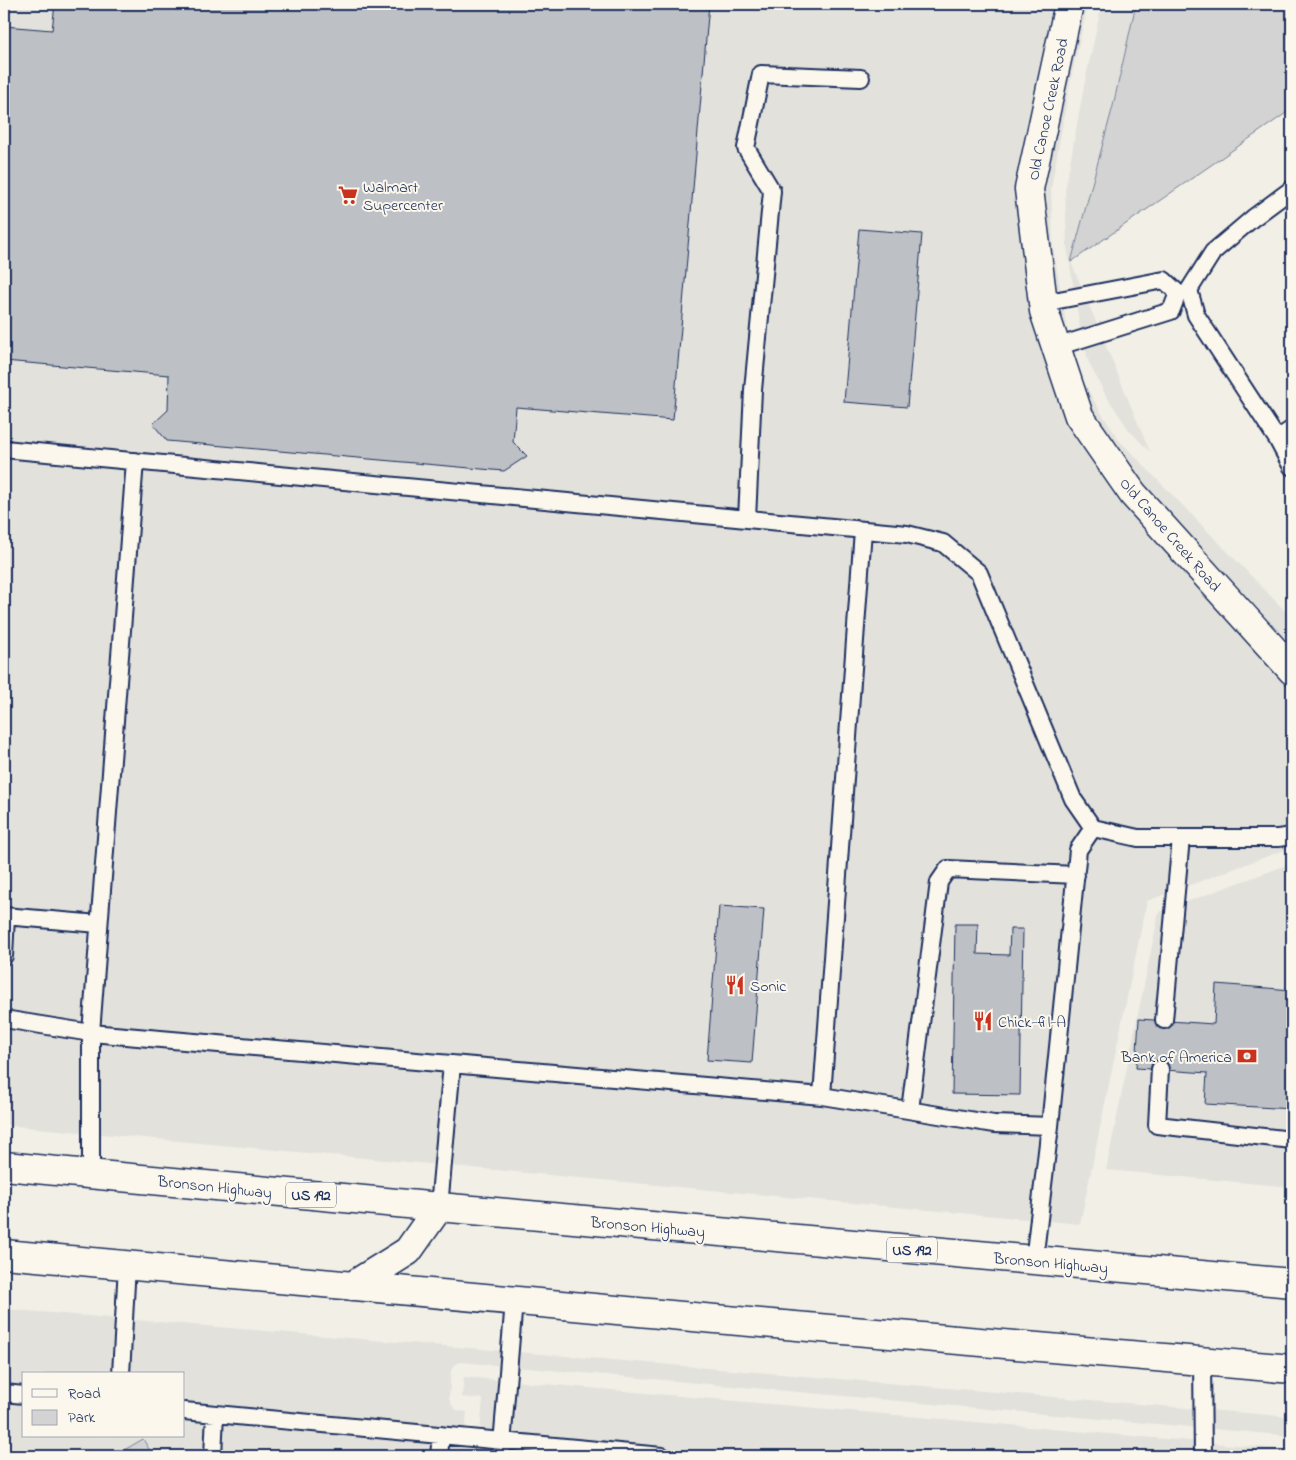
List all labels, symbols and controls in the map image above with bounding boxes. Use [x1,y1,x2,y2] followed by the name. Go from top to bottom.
[1022,36,1076,183] street label: Old Canoe Creek Road
[363,176,443,218] place label: Walmart Supercenter
[337,184,359,206] supermarket icon: Walmart Supercenter
[1113,473,1226,598] street label: Old Canoe Creek Road
[724,974,746,996] restaurant icon: Sonic
[750,975,787,999] place label: Sonic
[972,1010,994,1032] restaurant icon: Chick-fil-A
[998,1011,1066,1035] place label: Chick-fil-A
[1236,1045,1258,1067] bank icon: Bank of America
[1120,1046,1232,1070] place label: Bank of America
[156,1170,273,1206] street label: Bronson Highway
[286,1182,336,1208] road number: US 192
[589,1211,706,1245] street label: Bronson Highway
[887,1238,937,1262] road number: US 192
[992,1247,1109,1281] street label: Bronson Highway
[22,1372,185,1438] legend
[68,1383,101,1405] text: Road
[68,1407,96,1429] text: Park

